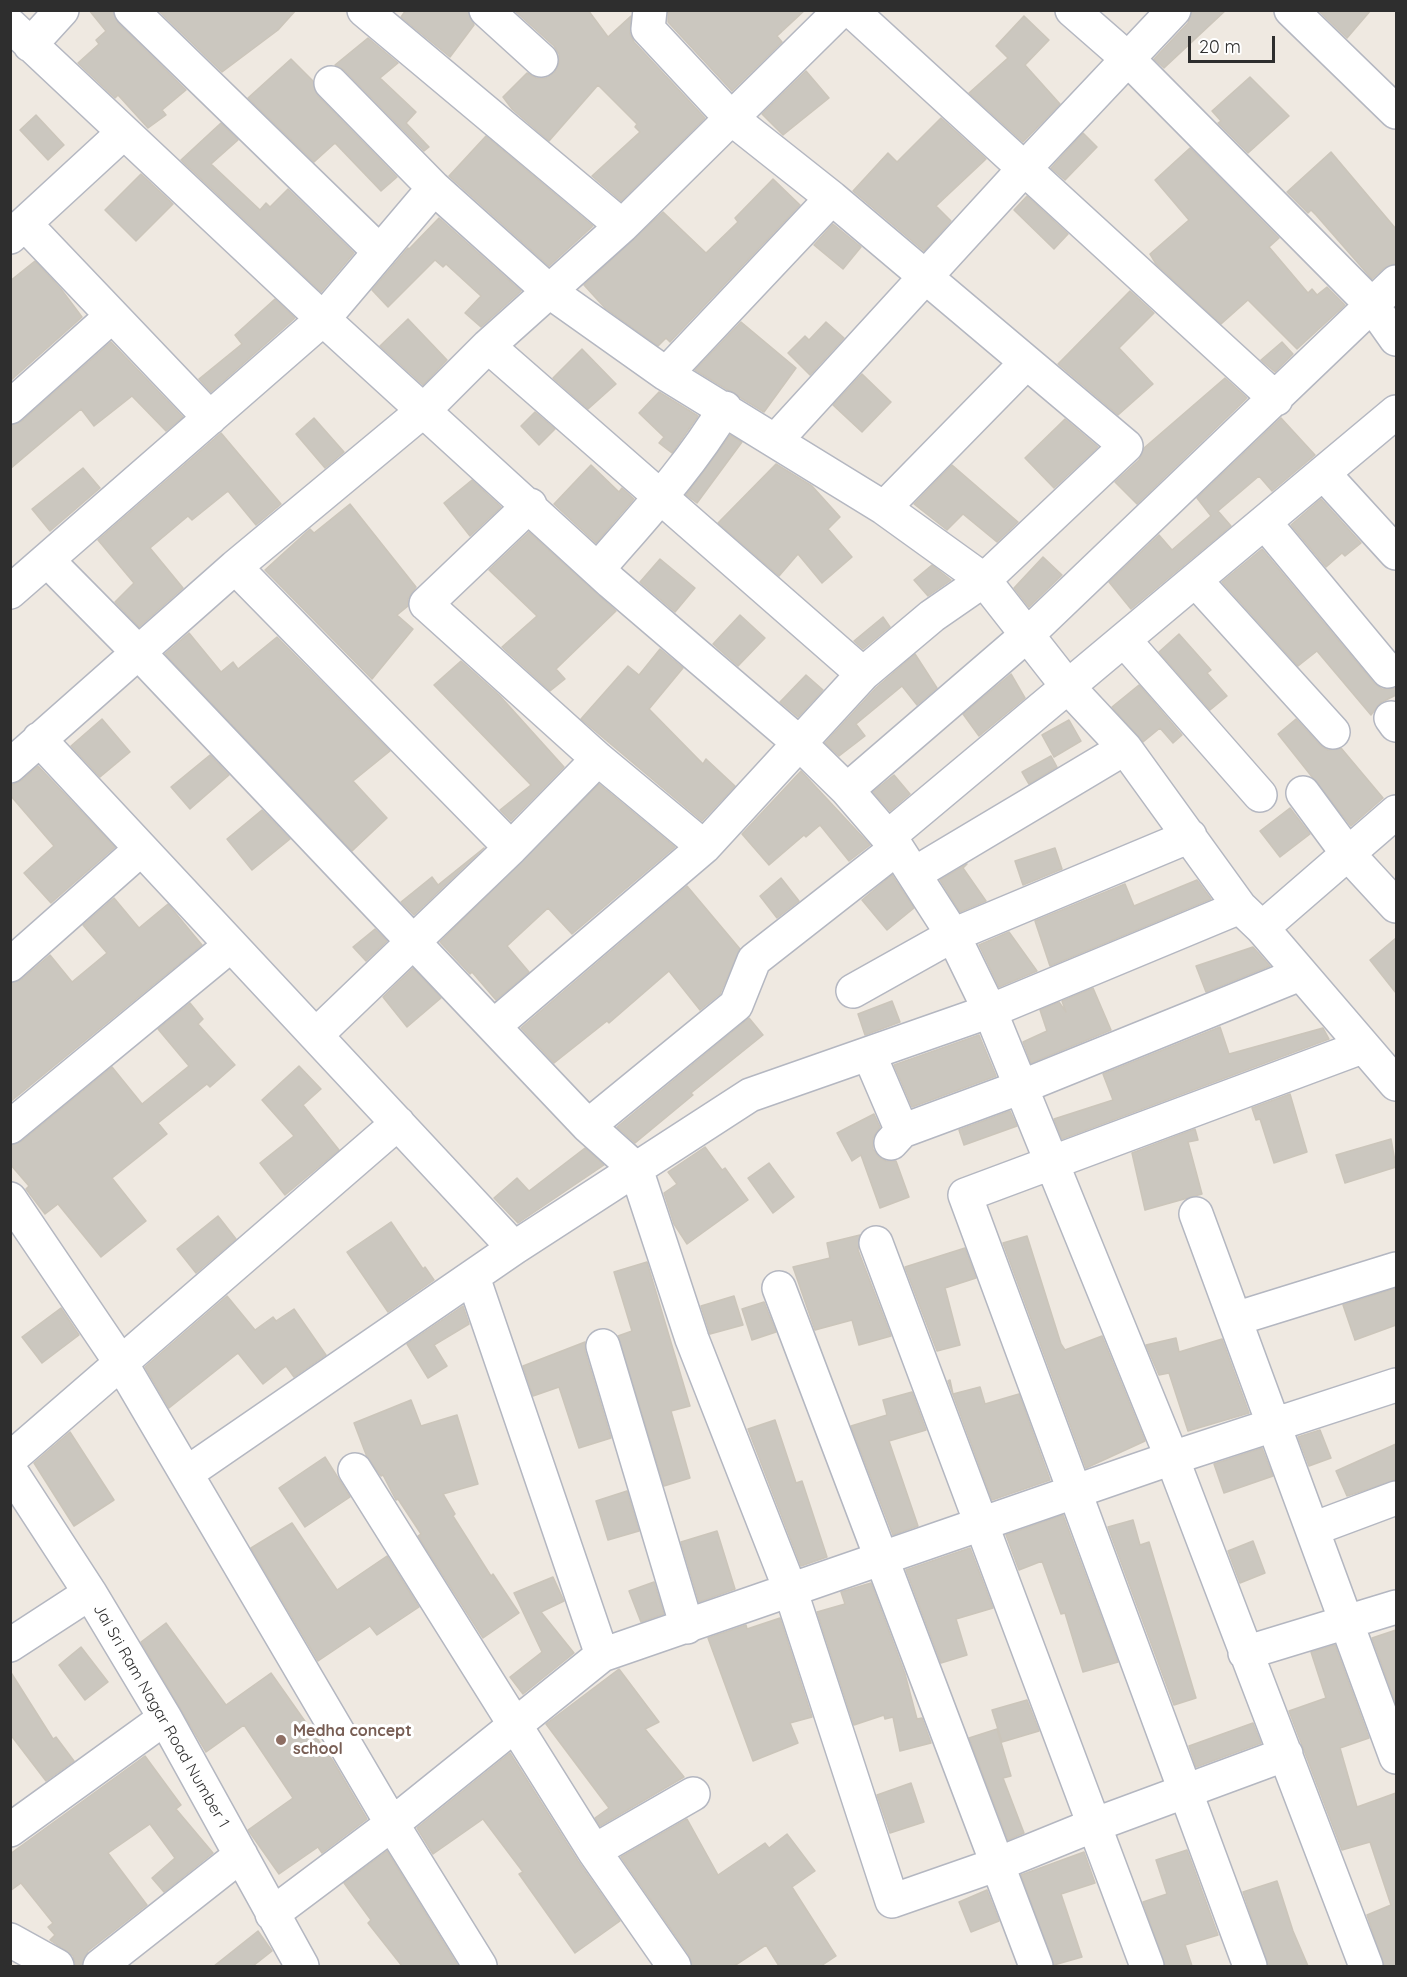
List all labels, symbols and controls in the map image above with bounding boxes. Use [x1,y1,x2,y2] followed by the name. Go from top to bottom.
[1191,24,1278,62] scale bar
[1199,35,1241,58] text: 20 m
[89,1601,233,1831] street label: Jai Sri Ram Nagar Road Number 1
[293,1721,412,1759] place label: Medha concept school
[274,1733,288,1747] marker: Medha concept school

